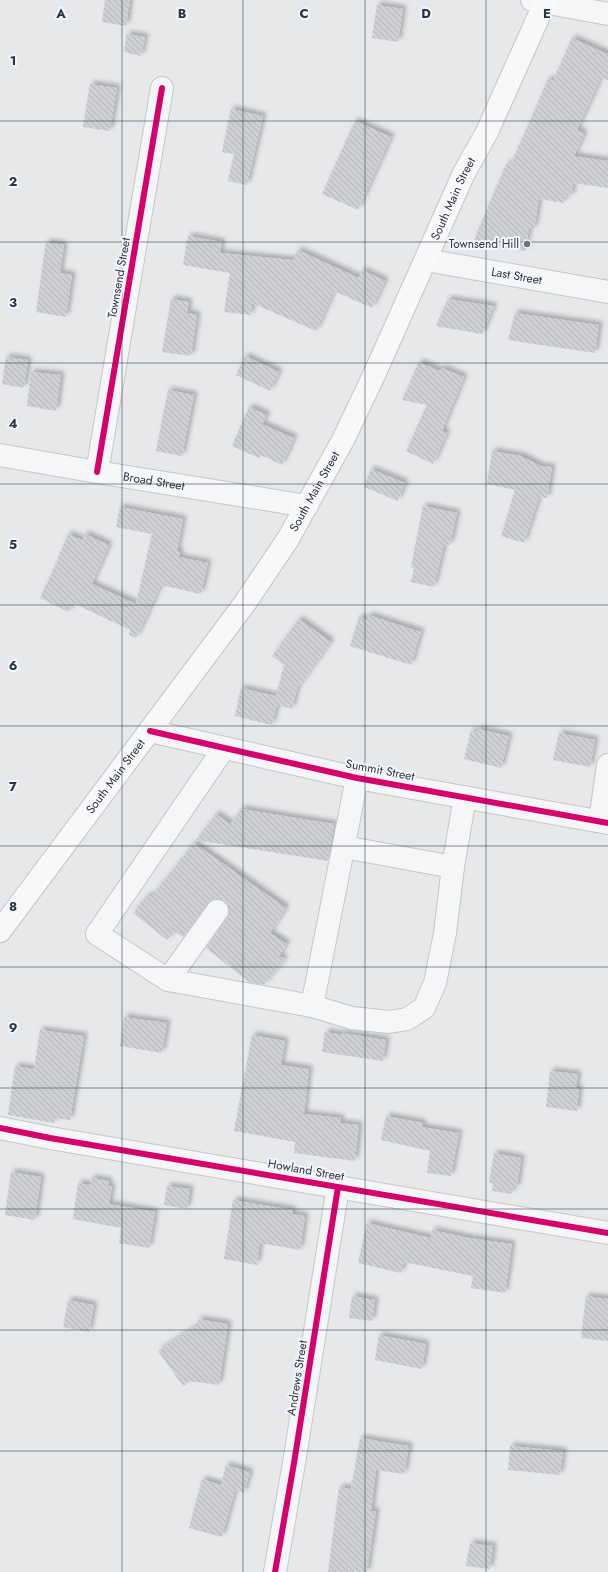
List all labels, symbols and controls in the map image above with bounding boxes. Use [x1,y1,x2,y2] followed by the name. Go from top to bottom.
[55,4,66,23] text: A
[178,4,187,23] text: B
[299,4,309,23] text: C
[421,4,431,23] text: D
[543,4,551,23] text: E
[10,51,16,70] text: 1
[426,154,480,243] street label: South Main Street
[9,172,17,191] text: 2
[449,235,519,253] place label: Townsend Hill
[103,236,135,320] street label: Townsend Street
[522,239,532,249] marker: Townsend Hill
[490,263,543,289] street label: Last Street
[9,293,17,312] text: 3
[8,414,18,433] text: 4
[285,448,344,535] street label: South Main Street
[122,467,186,495] street label: Broad Street
[9,535,17,554] text: 5
[9,656,18,675] text: 6
[82,735,150,818] street label: South Main Street
[344,755,416,786] street label: Summit Street
[9,777,17,796] text: 7
[9,897,17,916] text: 8
[9,1018,18,1037] text: 9
[267,1154,346,1186] street label: Howland Street
[282,1339,312,1417] street label: Andrews Street

